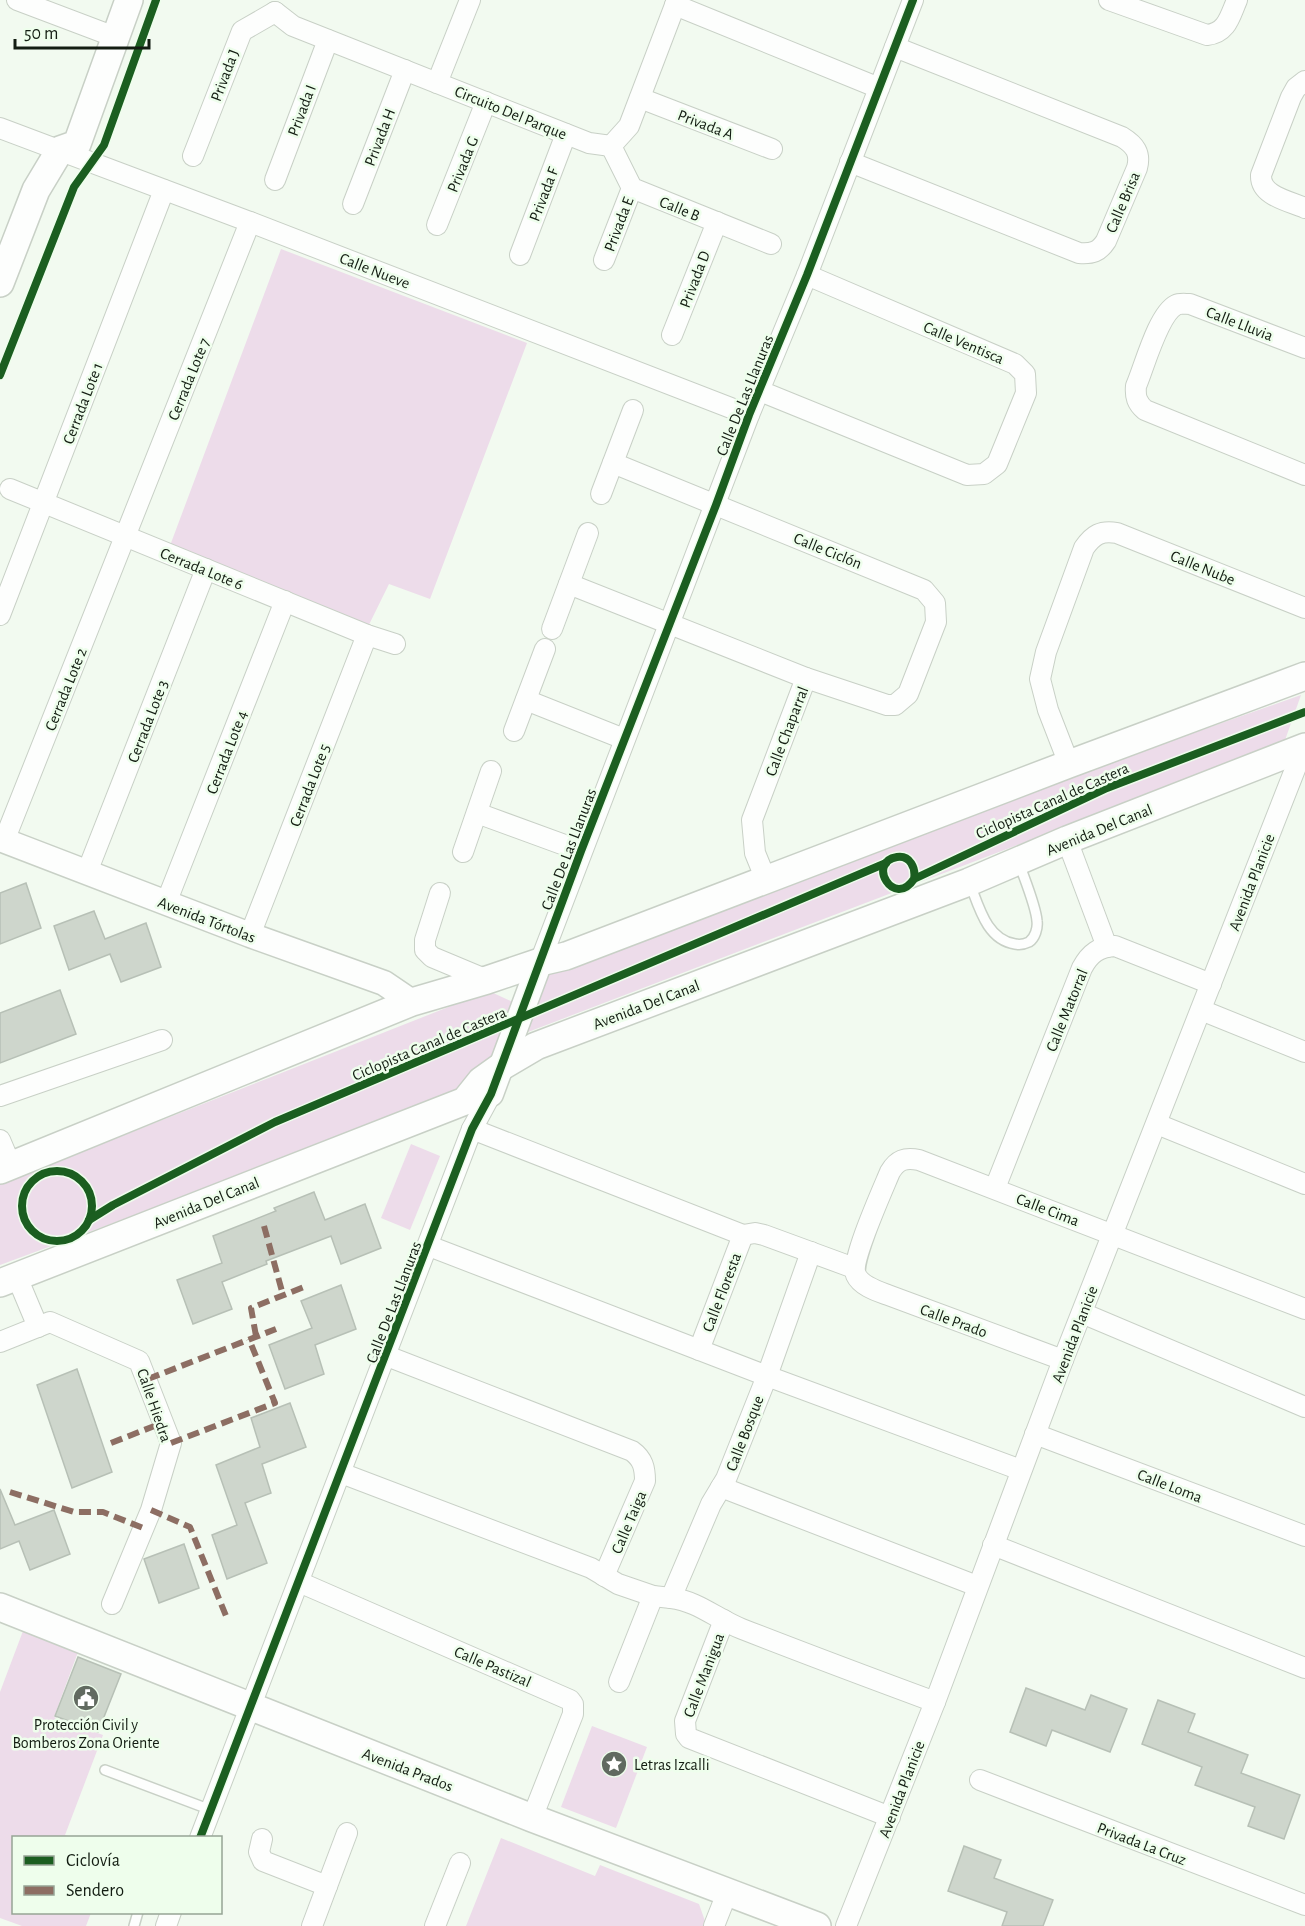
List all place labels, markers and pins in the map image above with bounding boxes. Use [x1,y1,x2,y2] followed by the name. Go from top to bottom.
[71,1683,101,1713] public building icon: Protección Civil y Bomberos Zona Oriente
[12,1717,160,1751] place label: Protección Civil y Bomberos Zona Oriente
[599,1749,629,1779] place icon: Letras Izcalli
[634,1757,710,1773] place label: Letras Izcalli

